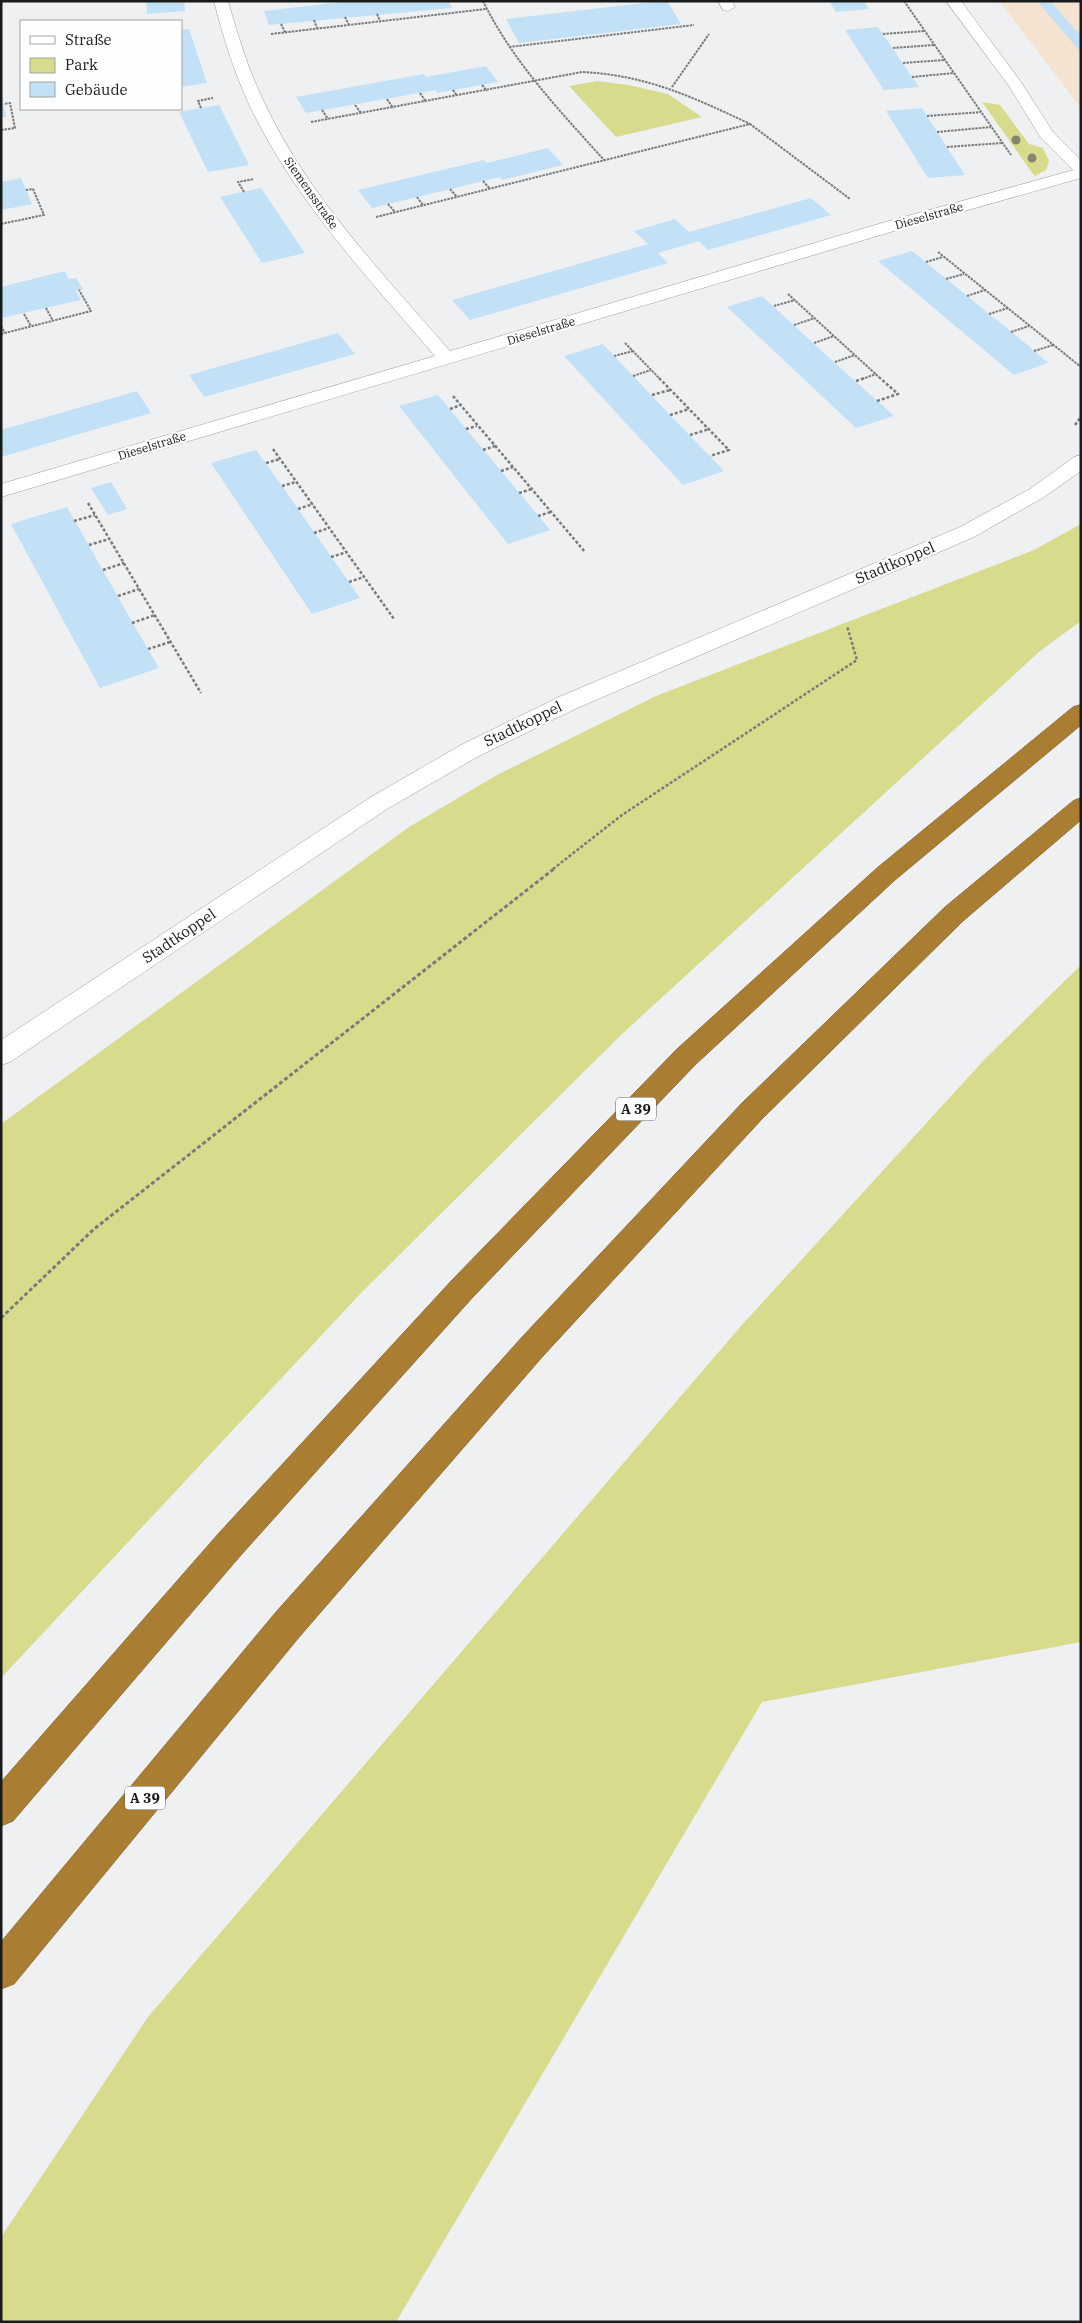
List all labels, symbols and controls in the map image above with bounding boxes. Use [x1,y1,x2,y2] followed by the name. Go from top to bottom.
[20,20,182,110] legend
[65,30,112,49] text: Straße
[65,55,98,74] text: Park
[65,80,128,99] text: Gebäude
[281,154,342,232] street label: Siemensstraße
[893,199,965,232] street label: Dieselstraße
[505,313,577,348] street label: Dieselstraße
[116,428,188,463] street label: Dieselstraße
[852,537,938,588] street label: Stadtkoppel
[481,696,565,751] street label: Stadtkoppel
[138,904,219,967] street label: Stadtkoppel
[616,1098,656,1120] road number: A 39
[125,1786,165,1810] road number: A 39

